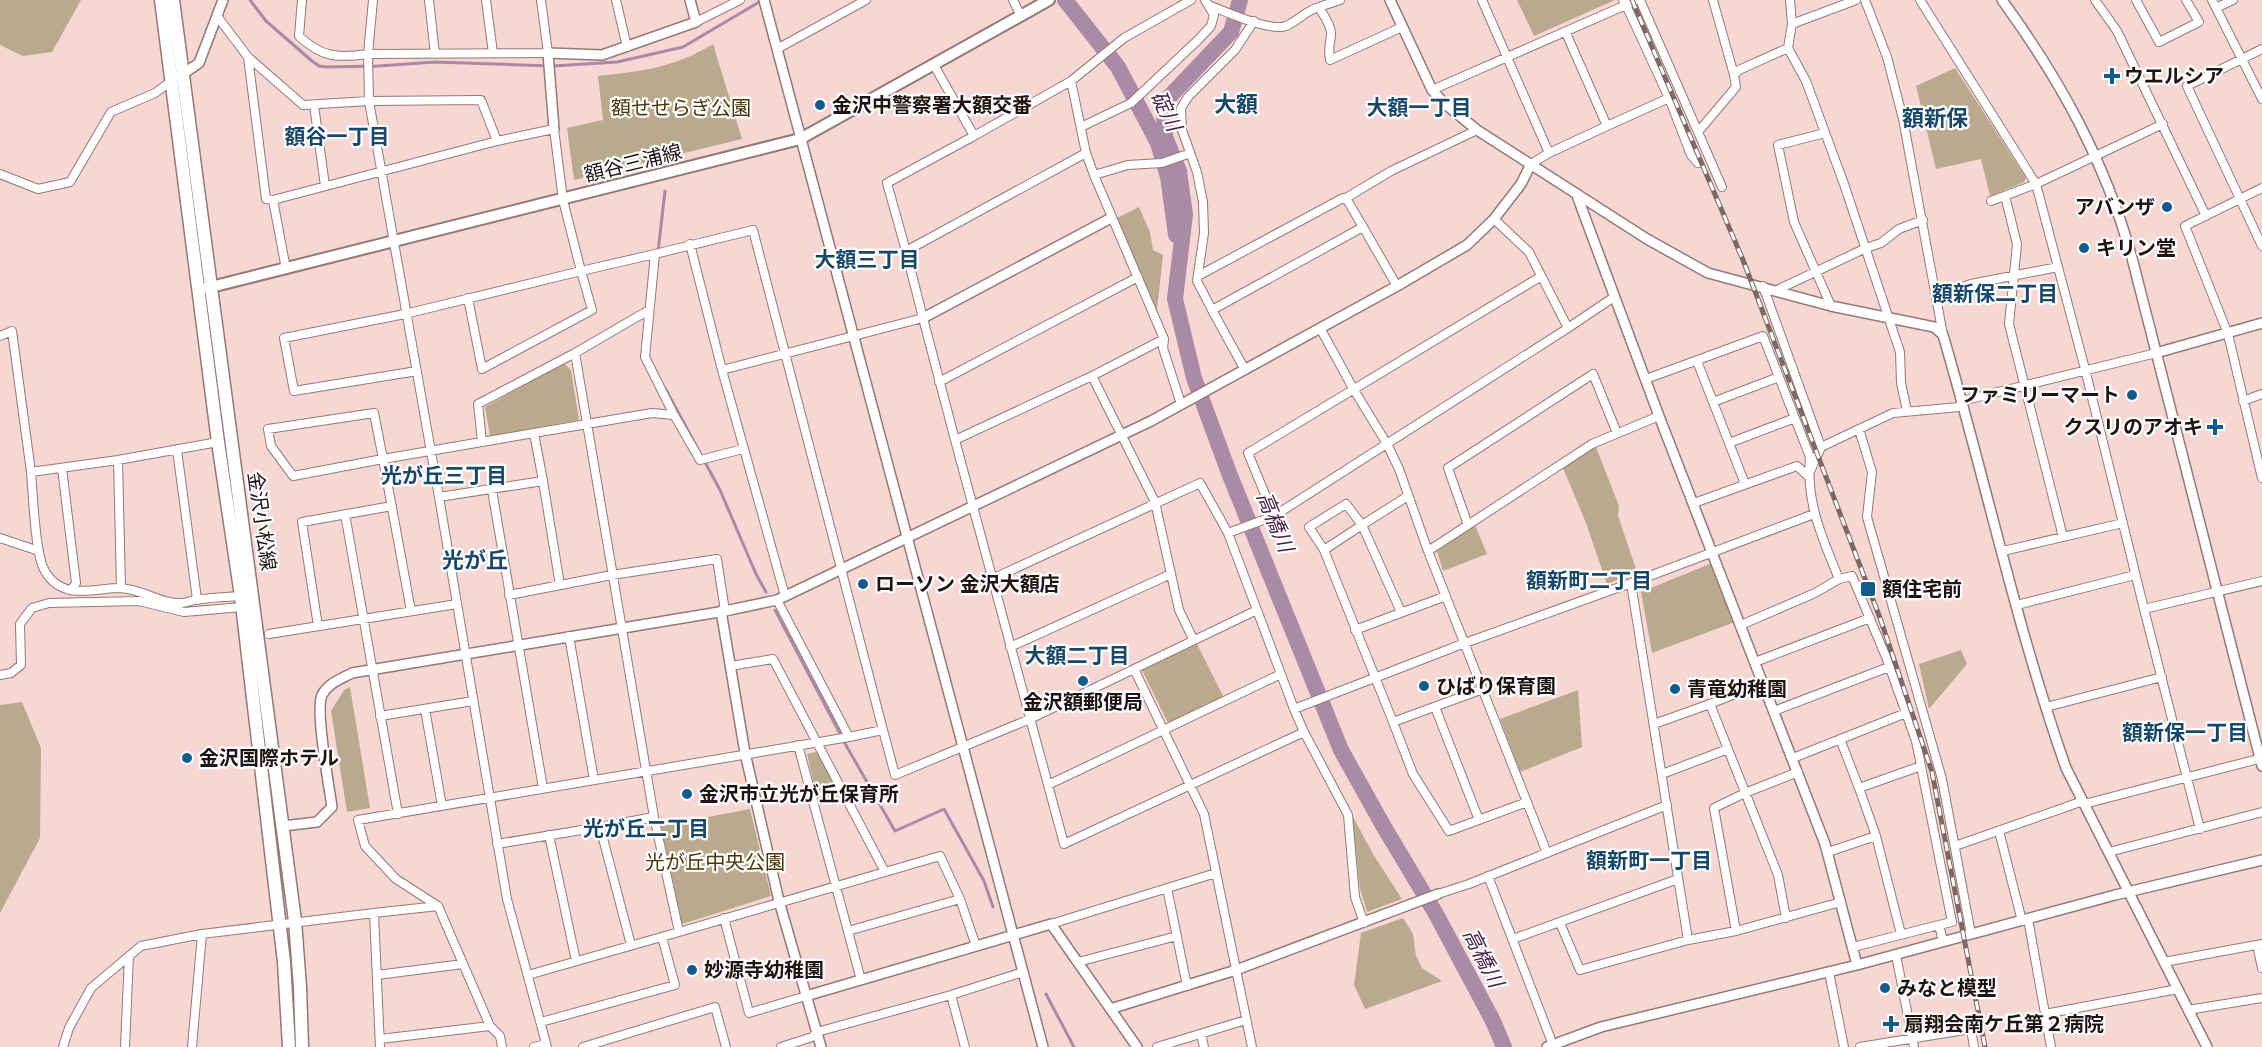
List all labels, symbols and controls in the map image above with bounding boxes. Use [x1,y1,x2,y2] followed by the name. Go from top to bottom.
[2124,64,2224,88] place label: ウエルシア
[2105,69,2119,83] marker: ウエルシア
[1146,86,1188,137] water label: 碇川
[1214,91,1258,117] district label: 大額
[832,93,1032,117] place label: 金沢中警察署大額交番
[1367,95,1472,120] district label: 大額一丁目
[611,96,751,120] park label: 額せせらぎ公園
[813,98,827,112] marker: 金沢中警察署大額交番
[1902,105,1968,131] district label: 額新保
[285,124,390,149] district label: 額谷一丁目
[582,139,684,187] street label: 額谷三浦線
[2075,195,2155,219] place label: アバンザ
[2160,200,2174,214] marker: アバンザ
[2096,236,2176,260] place label: キリン堂
[2077,241,2091,255] marker: キリン堂
[815,247,920,272] district label: 大額三丁目
[1932,281,2058,306] district label: 額新保二丁目
[1960,383,2120,407] place label: ファミリーマート
[2125,388,2139,402] marker: ファミリーマート
[2064,415,2203,439] place label: クスリのアオキ
[2208,420,2222,434] marker: クスリのアオキ
[381,463,507,488] district label: 光が丘三丁目
[243,470,281,572] street label: 金沢小松線
[1252,488,1300,558] water label: 高橋川
[442,547,508,573] district label: 光が丘
[1526,568,1652,593] district label: 額新町二丁目
[875,572,1060,596] place label: ローソン 金沢大額店
[856,577,870,591] marker: ローソン 金沢大額店
[1882,577,1962,601] place label: 額住宅前
[1859,580,1877,598] marker: 額住宅前
[1025,643,1130,668] district label: 大額二丁目
[1076,674,1090,688] marker: 金沢額郵便局
[1436,674,1556,698] place label: ひばり保育園
[1687,677,1787,701] place label: 青竜幼稚園
[1417,679,1431,693] marker: ひばり保育園
[1668,682,1682,696] marker: 青竜幼稚園
[1023,690,1143,714] place label: 金沢額郵便局
[2122,720,2248,745] district label: 額新保一丁目
[199,746,339,770] place label: 金沢国際ホテル
[180,751,194,765] marker: 金沢国際ホテル
[699,782,899,806] place label: 金沢市立光が丘保育所
[680,787,694,801] marker: 金沢市立光が丘保育所
[583,816,709,841] district label: 光が丘二丁目
[1586,848,1712,873] district label: 額新町一丁目
[645,850,785,874] park label: 光が丘中央公園
[1458,924,1510,993] water label: 高橋川
[704,958,824,982] place label: 妙源寺幼稚園
[685,963,699,977] marker: 妙源寺幼稚園
[1897,976,1997,1000] place label: みなと模型
[1878,981,1892,995] marker: みなと模型
[1904,1012,2104,1036] place label: 扇翔会南ケ丘第２病院
[1882,1015,1900,1033] marker: 扇翔会南ケ丘第２病院

